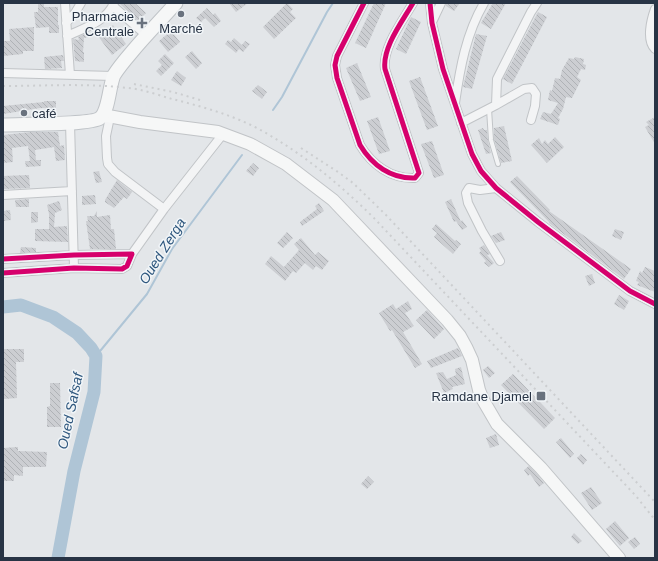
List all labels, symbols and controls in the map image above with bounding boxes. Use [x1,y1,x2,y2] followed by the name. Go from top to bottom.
[72,9,134,39] place label: Pharmacie Centrale
[176,9,186,19] marker: Marché
[137,18,147,28] marker: Pharmacie Centrale
[159,21,203,36] place label: Marché
[32,106,57,121] place label: café
[19,108,29,118] marker: café
[135,215,189,287] water label: Oued Zerga
[54,369,86,451] water label: Oued Safsaf
[432,389,532,404] place label: Ramdane Djamel
[535,390,547,402] marker: Ramdane Djamel

